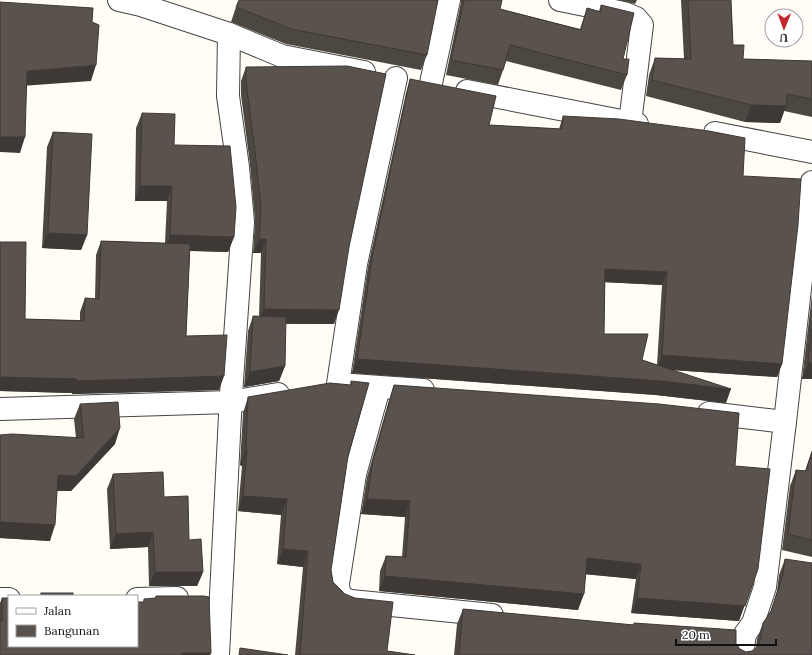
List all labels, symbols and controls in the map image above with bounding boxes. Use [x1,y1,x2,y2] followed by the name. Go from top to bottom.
[764,8,804,48] north arrow
[779,31,788,45] text: U
[8,595,138,647] legend
[43,603,71,618] text: Jalan
[676,621,776,647] scale bar
[44,623,100,638] text: Bangunan
[682,627,710,642] text: 20 m

